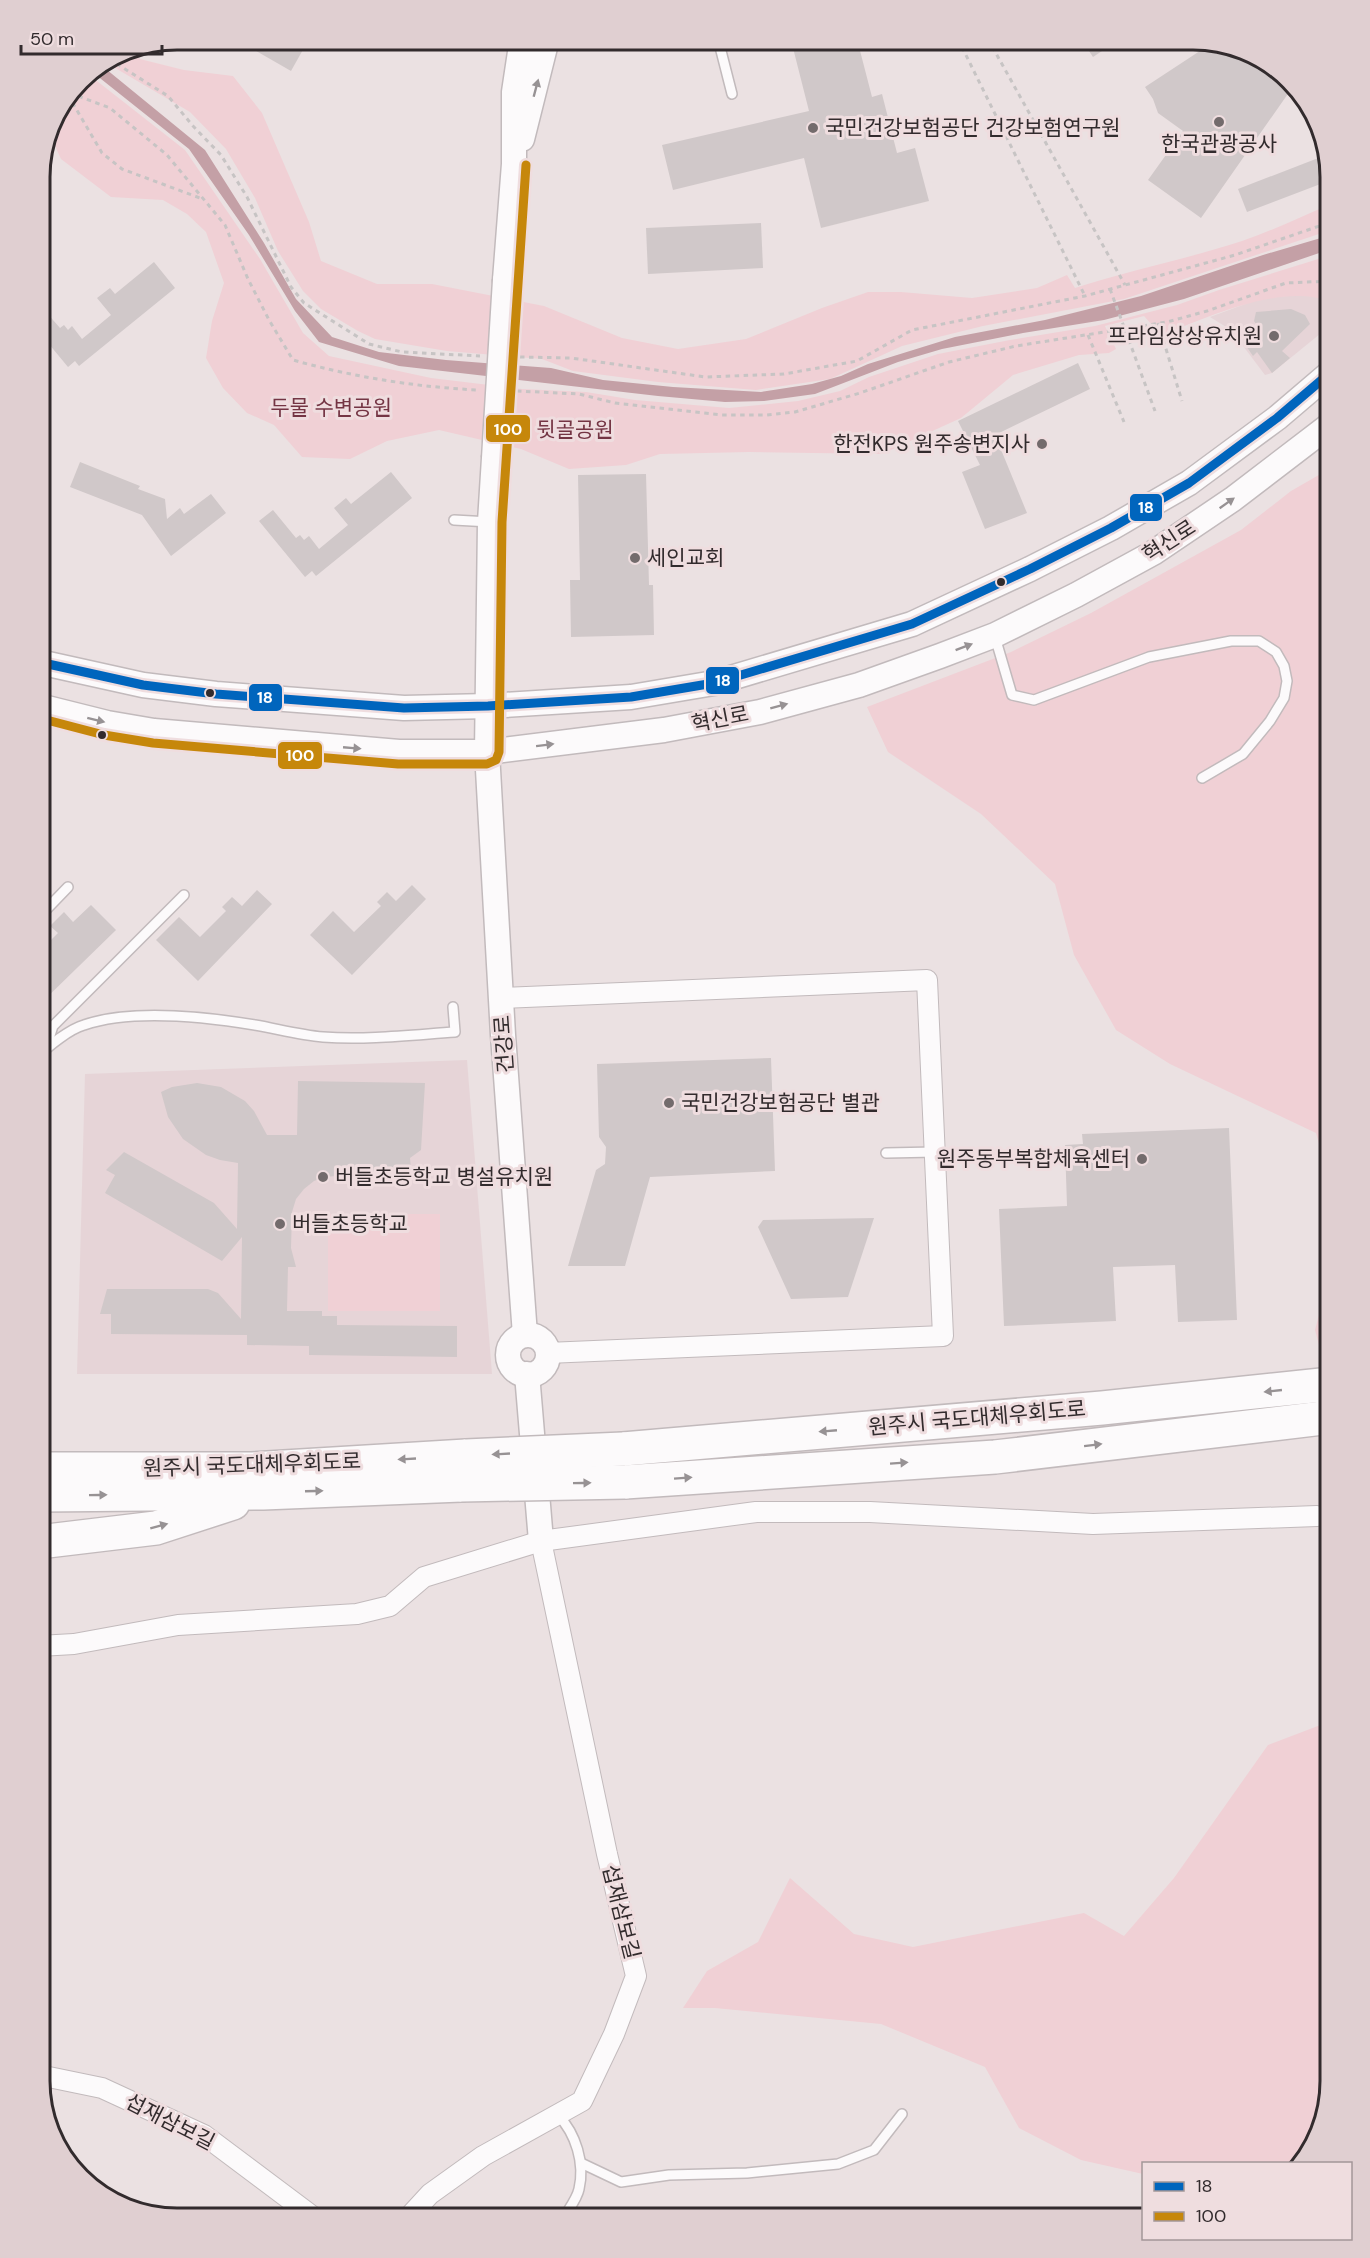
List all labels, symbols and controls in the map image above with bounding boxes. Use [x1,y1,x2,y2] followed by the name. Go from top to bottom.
[21,18,162,56] scale bar
[30,27,74,51] text: 50 m
[531,79,541,97] one-way arrow
[825,114,1120,142] place label: 국민건강보험공단 건강보험연구원
[1212,115,1226,129] marker: 한국관광공사
[806,121,820,135] marker: 국민건강보험공단 건강보험연구원
[1161,130,1277,158] place label: 한국관광공사
[1107,322,1262,350] place label: 프라임상상유치원
[1267,329,1281,343] marker: 프라임상상유치원
[270,394,392,422] park label: 두물 수변공원
[485,414,531,443] line badge: 100
[536,416,614,444] park label: 뒷골공원
[494,419,522,440] text: 100
[833,430,1030,458] place label: 한전KPS 원주송변지사
[1035,437,1049,451] marker: 한전KPS 원주송변지사
[1129,493,1163,522] line badge: 18
[1138,497,1154,518] text: 18
[1218,497,1234,509] one-way arrow
[1137,513,1201,569] street label: 혁신로
[647,544,724,572] place label: 세인교회
[628,551,642,565] marker: 세인교회
[995,576,1007,588] unlabelled marker
[955,641,973,651] one-way arrow
[705,666,740,695] line badge: 18
[715,670,731,691] text: 18
[248,683,283,712] line badge: 18
[204,687,216,699] unlabelled marker
[257,687,273,708] text: 18
[689,700,751,738] street label: 혁신로
[770,701,788,711] one-way arrow
[87,716,105,726] one-way arrow
[96,729,108,741] unlabelled marker
[536,740,555,750] one-way arrow
[277,741,323,770] line badge: 100
[343,743,362,753] one-way arrow
[286,745,314,766] text: 100
[488,1014,520,1074] street label: 건강로
[681,1089,880,1117] place label: 국민건강보험공단 별관
[662,1096,676,1110] marker: 국민건강보험공단 별관
[937,1145,1130,1173] place label: 원주동부복합체육센터
[1135,1152,1149,1166] marker: 원주동부복합체육센터
[335,1163,553,1191] place label: 버들초등학교 병설유치원
[316,1170,330,1184] marker: 버들초등학교 병설유치원
[292,1210,408,1238] place label: 버들초등학교
[273,1217,287,1231] marker: 버들초등학교
[1263,1386,1282,1395] one-way arrow
[867,1395,1087,1441] street label: 원주시 국도대체우회도로
[818,1426,837,1436] one-way arrow
[1084,1440,1103,1450] one-way arrow
[143,1447,361,1483] street label: 원주시 국도대체우회도로
[492,1450,511,1459] one-way arrow
[398,1455,417,1464] one-way arrow
[889,1458,908,1468] one-way arrow
[674,1473,693,1482] one-way arrow
[573,1478,592,1487] one-way arrow
[304,1487,323,1496] one-way arrow
[88,1490,107,1500] one-way arrow
[150,1521,169,1531] one-way arrow
[596,1862,646,1962] street label: 섭재삼보길
[121,2088,219,2156] street label: 섭재삼보길
[1142,2162,1352,2240] legend
[1196,2174,1213,2198] text: 18
[1196,2204,1226,2228] text: 100

